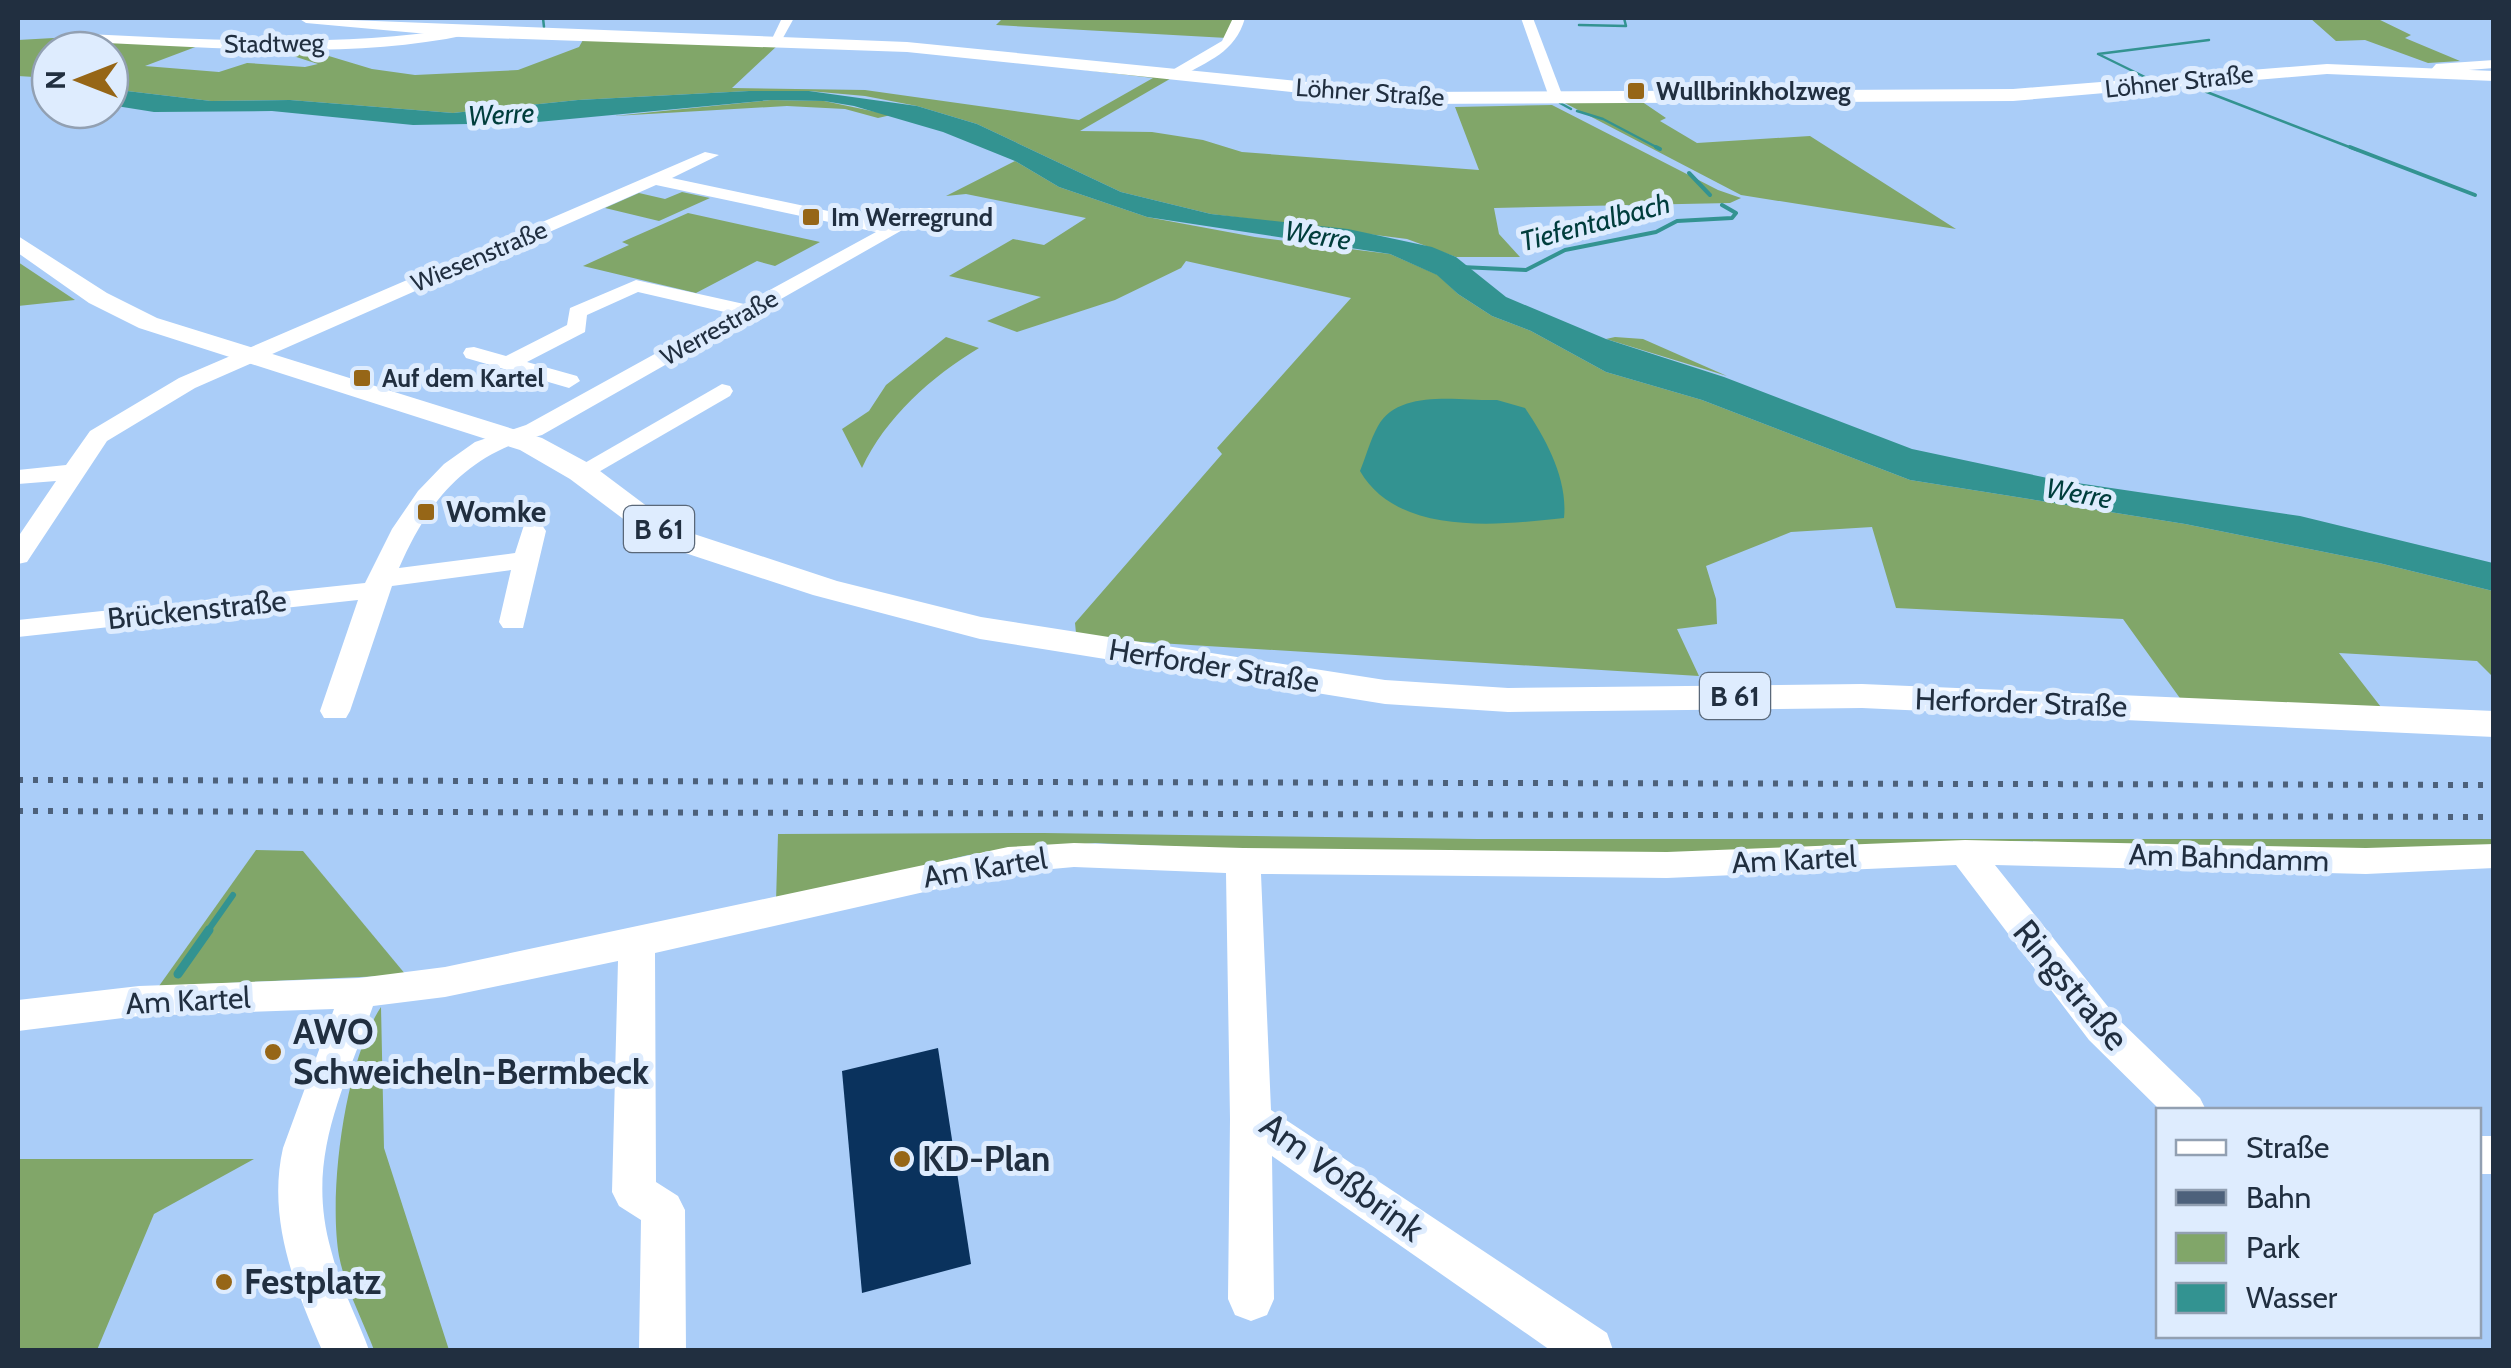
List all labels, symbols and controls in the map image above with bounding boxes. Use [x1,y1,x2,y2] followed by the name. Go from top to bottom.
[224,27,325,59] street label: Stadtweg
[30,30,130,130] north arrow
[2103,58,2255,104] street label: Löhner Straße
[38,70,72,90] text: N
[1294,72,1446,112] street label: Löhner Straße
[1656,76,1851,106] place label: Wullbrinkholzweg
[1625,80,1647,102] marker: Wullbrinkholzweg
[467,95,535,133] water label: Werre
[1516,186,1674,258] water label: Tiefentalbach
[831,202,993,232] place label: Im Werregrund
[800,206,822,228] marker: Im Werregrund
[1282,213,1354,257] water label: Werre
[407,214,551,298] street label: Wiesenstraße
[655,282,783,371] street label: Werrestraße
[382,363,544,393] place label: Auf dem Kartel
[351,367,373,389] marker: Auf dem Kartel
[2043,470,2115,516] water label: Werre
[446,493,546,530] place label: Womke
[415,501,437,523] marker: Womke
[624,506,694,552] road number: B 61
[105,582,288,637] street label: Brückenstraße
[1106,631,1322,700] street label: Herforder Straße
[1700,673,1770,719] road number: B 61
[1914,680,2128,725] street label: Herforder Straße
[2128,836,2330,879] street label: Am Bahndamm
[1731,838,1857,881] street label: Am Kartel
[920,839,1049,896] street label: Am Kartel
[2004,911,2138,1059] street label: Ringstraße
[125,979,251,1022] street label: Am Kartel
[293,1010,649,1093] place label: AWO Schweicheln-Bermbeck
[262,1041,284,1063] marker: AWO Schweicheln-Bermbeck
[1252,1103,1433,1251] street label: Am Voßbrink
[2156,1108,2481,1338] legend
[2246,1129,2329,1166] text: Straße
[922,1137,1050,1180] place label: KD-Plan
[891,1148,913,1170] marker: KD-Plan
[2246,1179,2311,1216] text: Bahn
[2246,1229,2301,1266] text: Park
[244,1260,381,1303] place label: Festplatz
[213,1271,235,1293] marker: Festplatz
[2246,1279,2338,1316] text: Wasser

